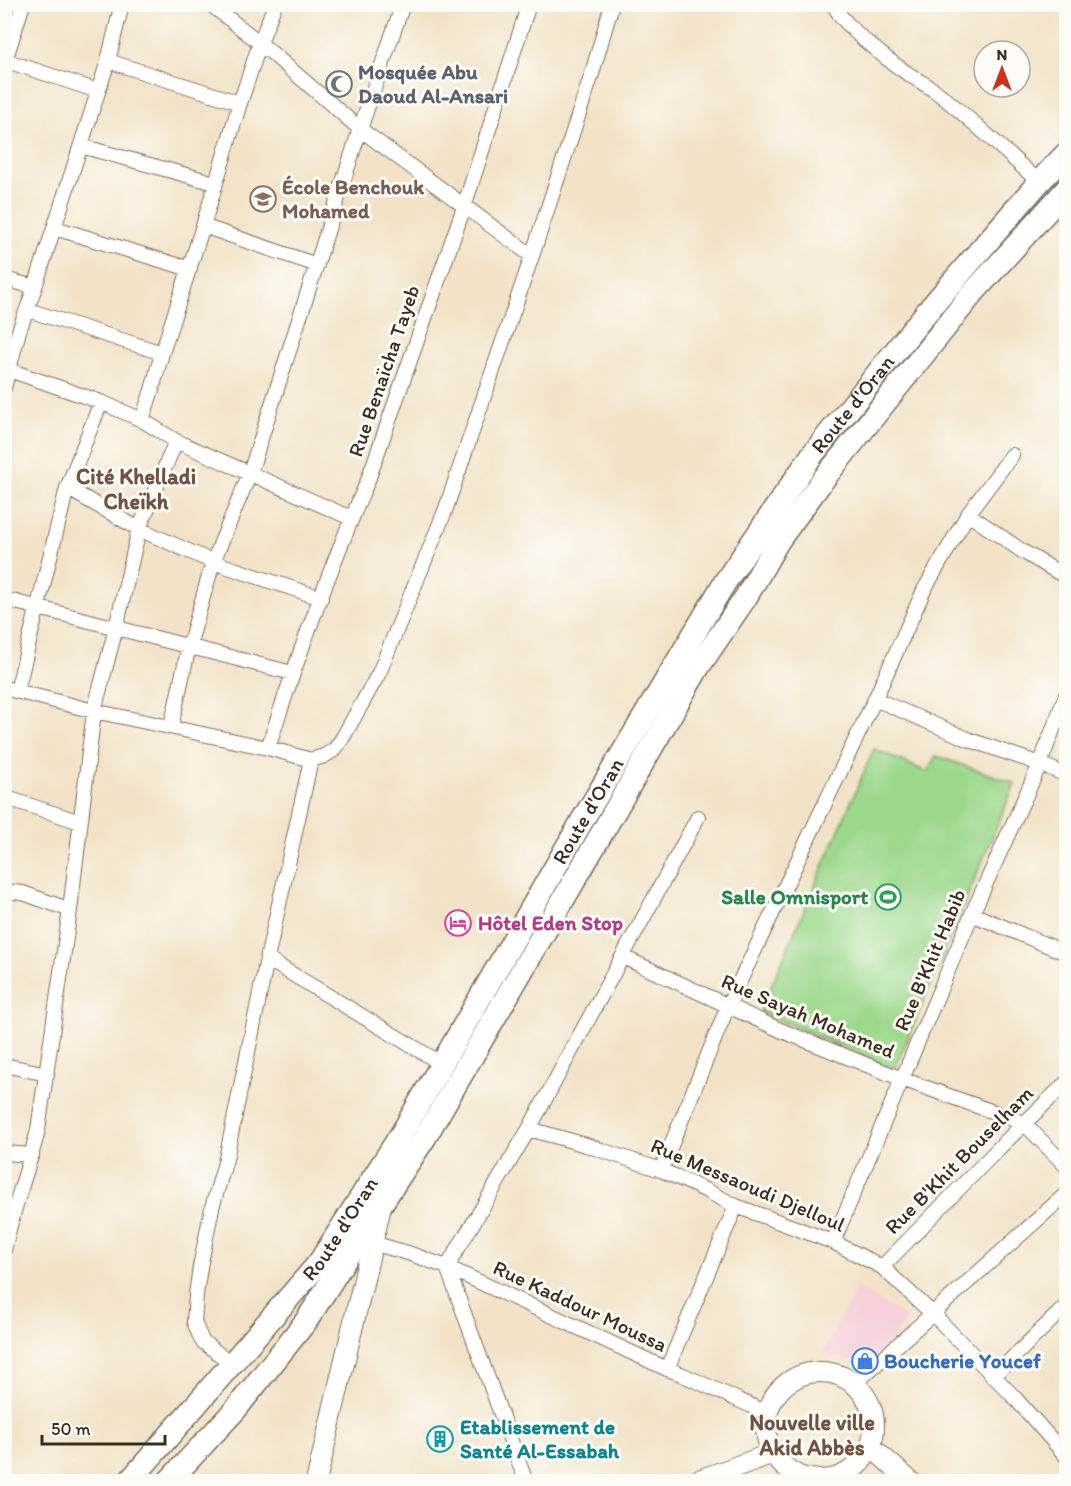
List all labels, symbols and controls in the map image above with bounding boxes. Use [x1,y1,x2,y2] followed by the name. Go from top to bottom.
[972,39,1032,99] north arrow
[997,45,1007,64] text: N
[358,59,508,108] place label: Mosquée Abu Daoud Al-Ansari
[324,69,354,99] mosque icon: Mosquée Abu Daoud Al-Ansari
[282,174,425,223] place label: École Benchouk Mohamed
[248,184,278,214] school or university icon: École Benchouk Mohamed
[342,282,425,460] street label: Rue Benaïcha Tayeb
[805,349,900,458] street label: Route d'Oran
[76,463,196,515] district label: Cité Khelladi Cheïkh
[547,753,629,869] street label: Route d'Oran
[873,882,903,912] sports icon: Salle Omnisport
[721,884,868,910] place label: Salle Omnisport
[888,885,971,1034] street label: Rue B'Khit Habib
[443,908,473,938] hotel icon: Hôtel Eden Stop
[478,910,623,936] place label: Hôtel Eden Stop
[718,968,899,1063] street label: Rue Sayah Mohamed
[879,1080,1038,1239] street label: Rue B'Khit Bouselham
[647,1132,849,1237] street label: Rue Messaoudi Djelloul
[296,1172,383,1286] street label: Route d'Oran
[489,1254,671,1357] street label: Rue Kaddour Moussa
[850,1346,880,1376] shop icon: Boucherie Youcef
[884,1348,1041,1373] place label: Boucherie Youcef
[42,1408,165,1446] scale bar
[749,1409,875,1461] district label: Nouvelle ville Akid Abbès
[460,1414,620,1463] place label: Etablissement de Santé Al-Essabah
[51,1418,91,1440] text: 50 m
[425,1424,455,1454] building icon: Etablissement de Santé Al-Essabah

